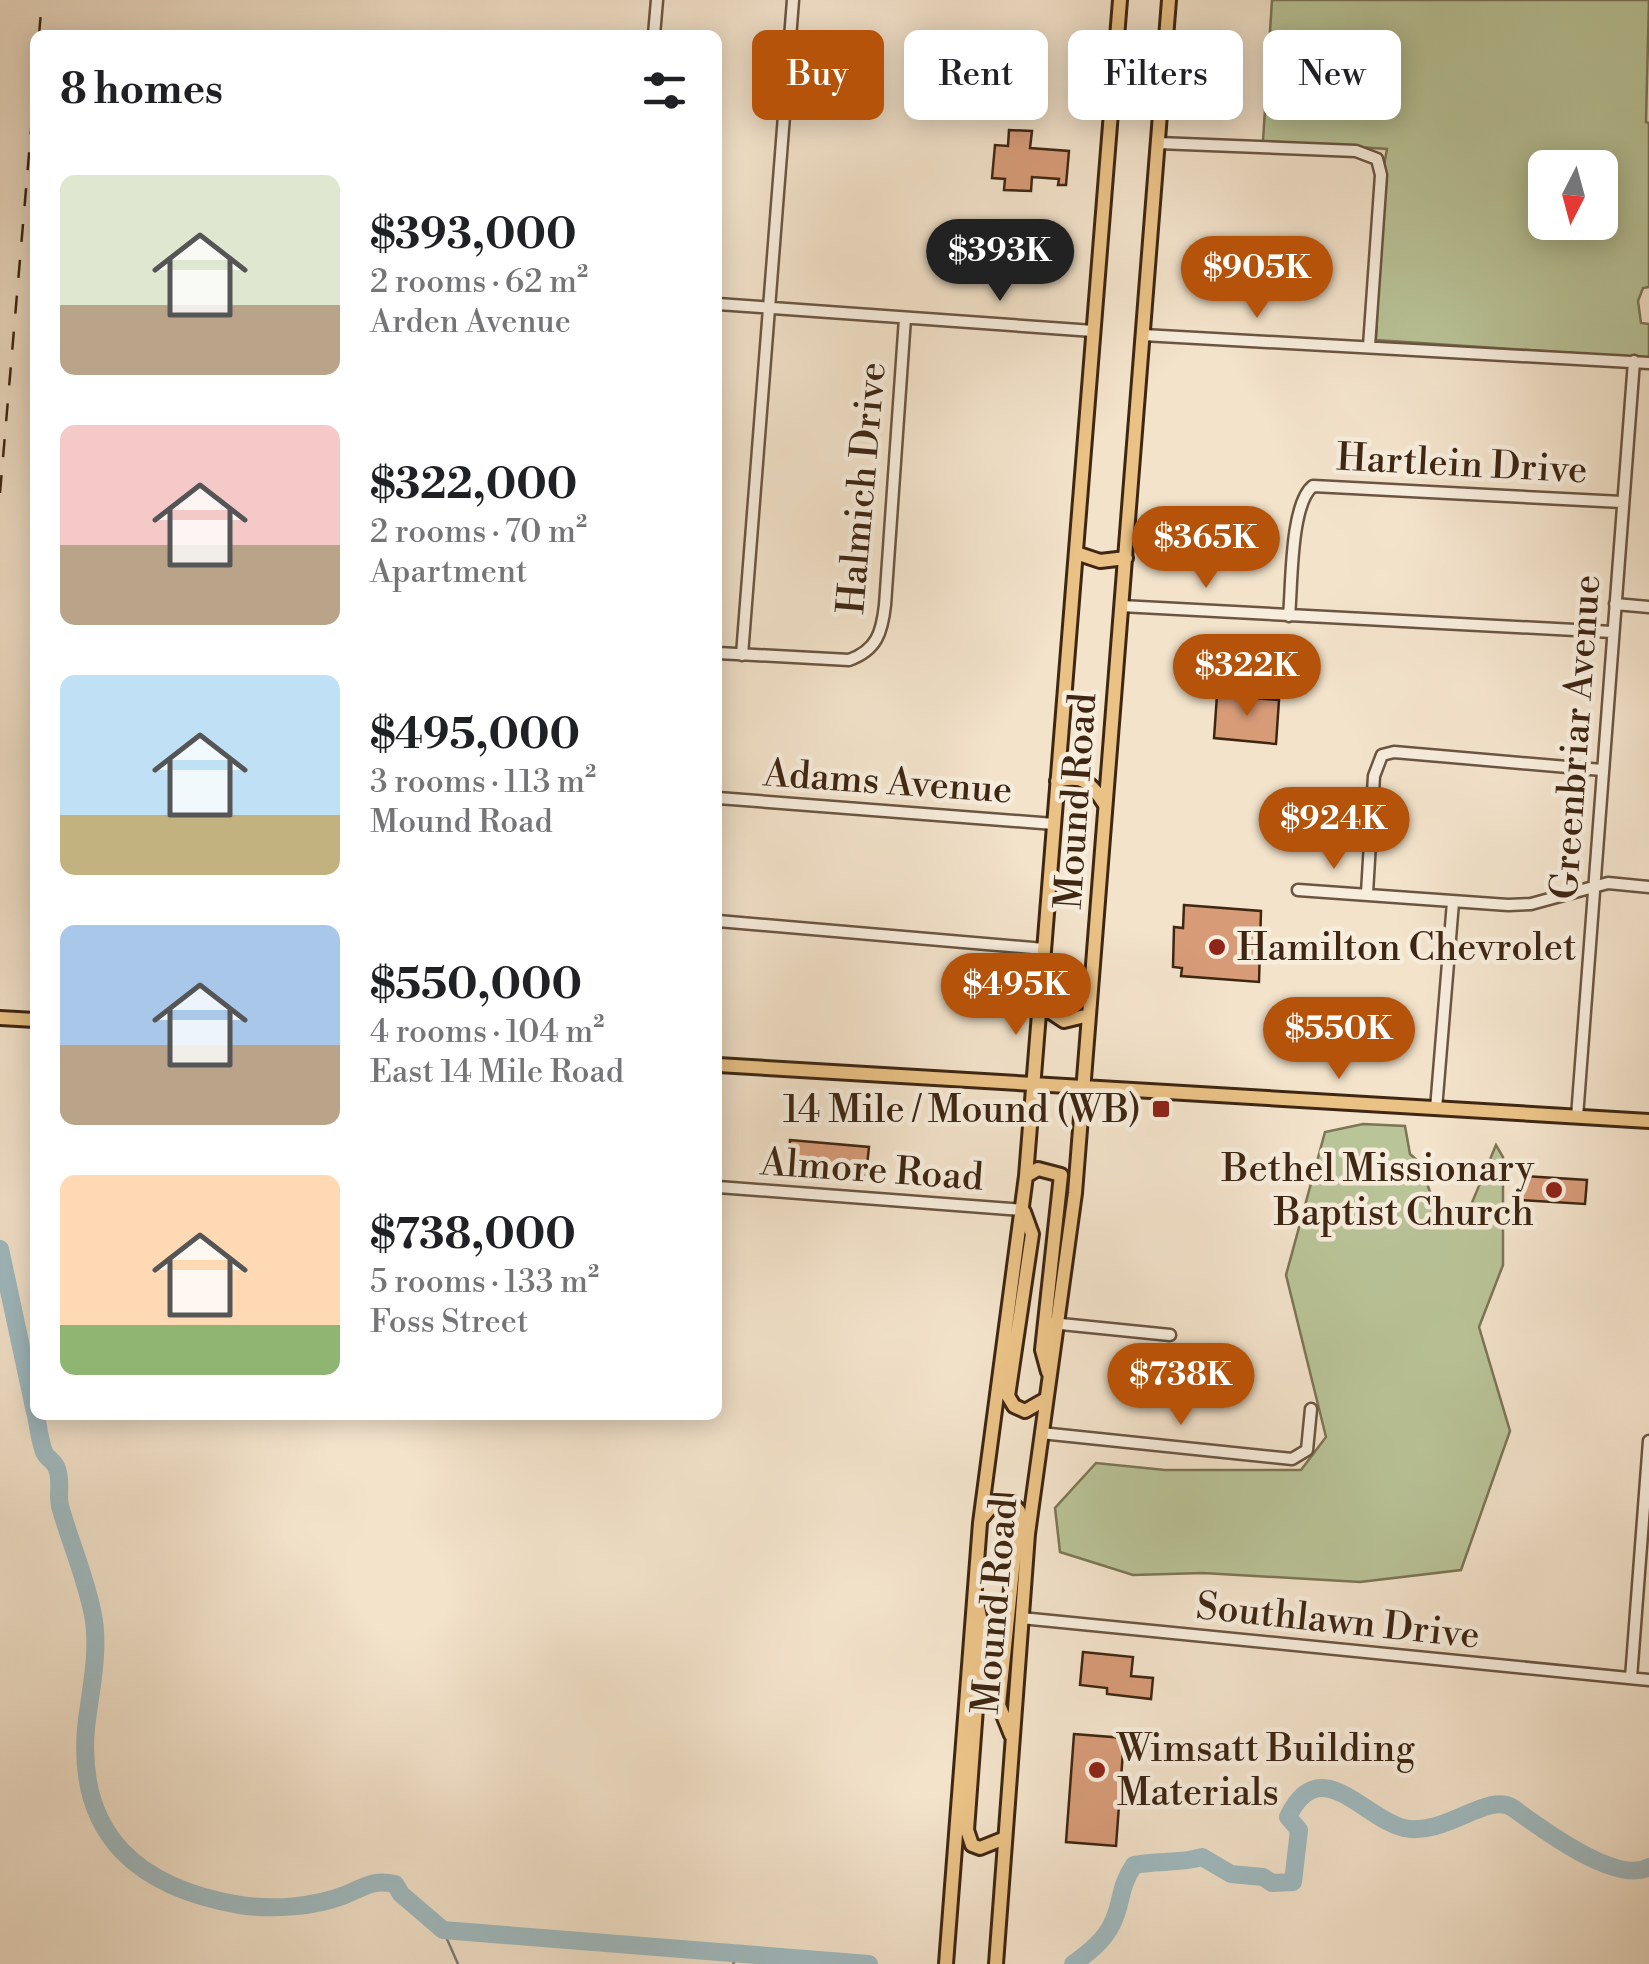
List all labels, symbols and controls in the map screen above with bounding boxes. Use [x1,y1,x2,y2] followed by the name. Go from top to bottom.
[752,30,884,120] chip: Buy
[904,30,1048,120] chip: Rent
[1068,30,1243,120] chip: Filters
[1263,30,1401,120] chip: New
[637,63,692,118] icon: filters
[60,64,223,117] text: 8 homes
[1528,150,1618,240] north arrow
[1528,150,1618,240] map controls
[370,209,577,262] text: $393,000
[140,215,260,335] icon: home
[930,219,1070,304] pin: $393K
[948,231,1052,271] text: $393K
[1187,236,1327,321] pin: $905K
[1203,248,1311,288] text: $905K
[370,262,588,302] text: 2 rooms · 62 m²
[370,302,571,342] text: Arden Avenue
[828,360,897,616] street label: Halmich Drive
[1335,434,1589,495] street label: Hartlein Drive
[370,459,577,512] text: $322,000
[140,465,260,585] icon: home
[1136,506,1276,591] pin: $365K
[370,512,587,552] text: 2 rooms · 70 m²
[1154,518,1258,558] text: $365K
[370,552,527,592] text: Apartment
[1542,573,1611,901] street label: Greenbriar Avenue
[1177,634,1317,719] pin: $322K
[1195,646,1299,686] text: $322K
[1045,691,1108,911] street label: Mound Road
[370,709,580,762] text: $495,000
[140,715,260,835] icon: home
[761,750,1014,815] street label: Adams Avenue
[370,762,596,802] text: 3 rooms · 113 m²
[1264,787,1404,872] pin: $924K
[1281,799,1387,839] text: $924K
[370,802,553,842] text: Mound Road
[1237,925,1577,972] place label: Hamilton Chevrolet
[1206,936,1228,958] marker: Hamilton Chevrolet
[946,953,1086,1038] pin: $495K
[370,959,582,1012] text: $550,000
[140,965,260,1085] icon: home
[963,965,1069,1005] text: $495K
[1269,997,1409,1082] pin: $550K
[1285,1009,1393,1049] text: $550K
[370,1012,604,1052] text: 4 rooms · 104 m²
[370,1052,624,1092] text: East 14 Mile Road
[783,1087,1141,1134] place label: 14 Mile / Mound (WB)
[1150,1098,1172,1120] marker: 14 Mile / Mound (WB)
[758,1139,985,1202] street label: Almore Road
[1221,1146,1535,1237] place label: Bethel Missionary Baptist Church
[1543,1179,1565,1201] marker: Bethel Missionary Baptist Church
[370,1209,576,1262] text: $738,000
[140,1215,260,1335] icon: home
[370,1262,599,1302] text: 5 rooms · 133 m²
[370,1302,528,1342] text: Foss Street
[1111,1343,1251,1428] pin: $738K
[1129,1355,1233,1395] text: $738K
[963,1496,1028,1716] street label: Mound Road
[1194,1583,1482,1660] street label: Southlawn Drive
[1116,1726,1415,1817] place label: Wimsatt Building Materials
[1086,1759,1108,1781] marker: Wimsatt Building Materials

